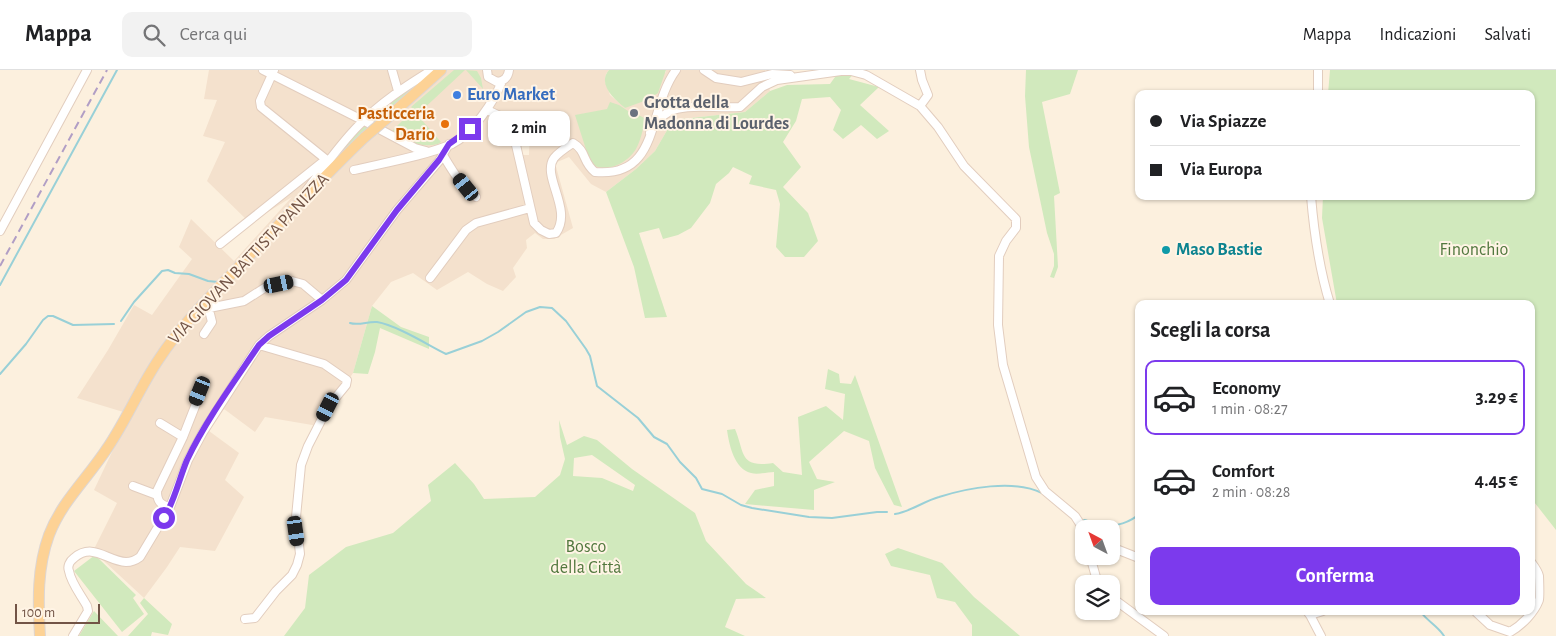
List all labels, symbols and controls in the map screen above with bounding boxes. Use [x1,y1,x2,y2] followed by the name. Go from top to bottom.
[122,12,472,57] search box
[140,21,168,49] icon: search
[25,22,92,46] text: Mappa
[180,25,247,44] text: Cerca qui
[1303,26,1352,44] text: Mappa
[1380,26,1456,44] text: Indicazioni
[1484,26,1531,44] text: Salvati
[467,86,555,104] place label: Euro Market
[451,89,463,101] marker: Euro Market
[644,94,789,133] place label: Grotta della Madonna di Lourdes
[357,105,435,144] place label: Pasticceria Dario
[628,107,640,119] marker: Grotta della Madonna di Lourdes
[488,112,570,146] callout: 2 min
[1180,112,1266,131] text: Via Spiazze
[439,118,451,130] marker: Pasticceria Dario
[459,118,481,140] route end
[511,120,547,136] text: 2 min
[1180,160,1262,179] text: Via Europa
[165,170,333,348] street label: VIA GIOVAN BATTISTA PANIZZA
[450,171,481,203] car
[1176,241,1263,259] place label: Maso Bastie
[1440,241,1509,259] park label: Finonchio
[1160,244,1172,256] marker: Maso Bastie
[262,274,295,294] car
[1150,319,1271,341] text: Scegli la corsa
[187,374,212,408] car
[1152,375,1197,420] icon: car
[1212,379,1281,398] text: Economy
[1476,388,1518,407] text: 3.29 €
[314,390,341,424] car
[1212,401,1288,417] text: 1 min · 08:27
[1152,458,1197,503] icon: car
[1212,462,1274,481] text: Comfort
[1475,471,1518,490] text: 4.45 €
[1212,484,1290,500] text: 2 min · 08:28
[153,507,175,529] route start
[286,515,305,547] car
[1075,520,1120,565] north arrow
[1075,520,1120,620] map controls
[550,538,622,577] park label: Bosco della Città
[1150,547,1520,605] button: Conferma
[1075,575,1120,620] button: layers
[15,601,100,624] scale bar
[22,606,55,620] text: 100 m

